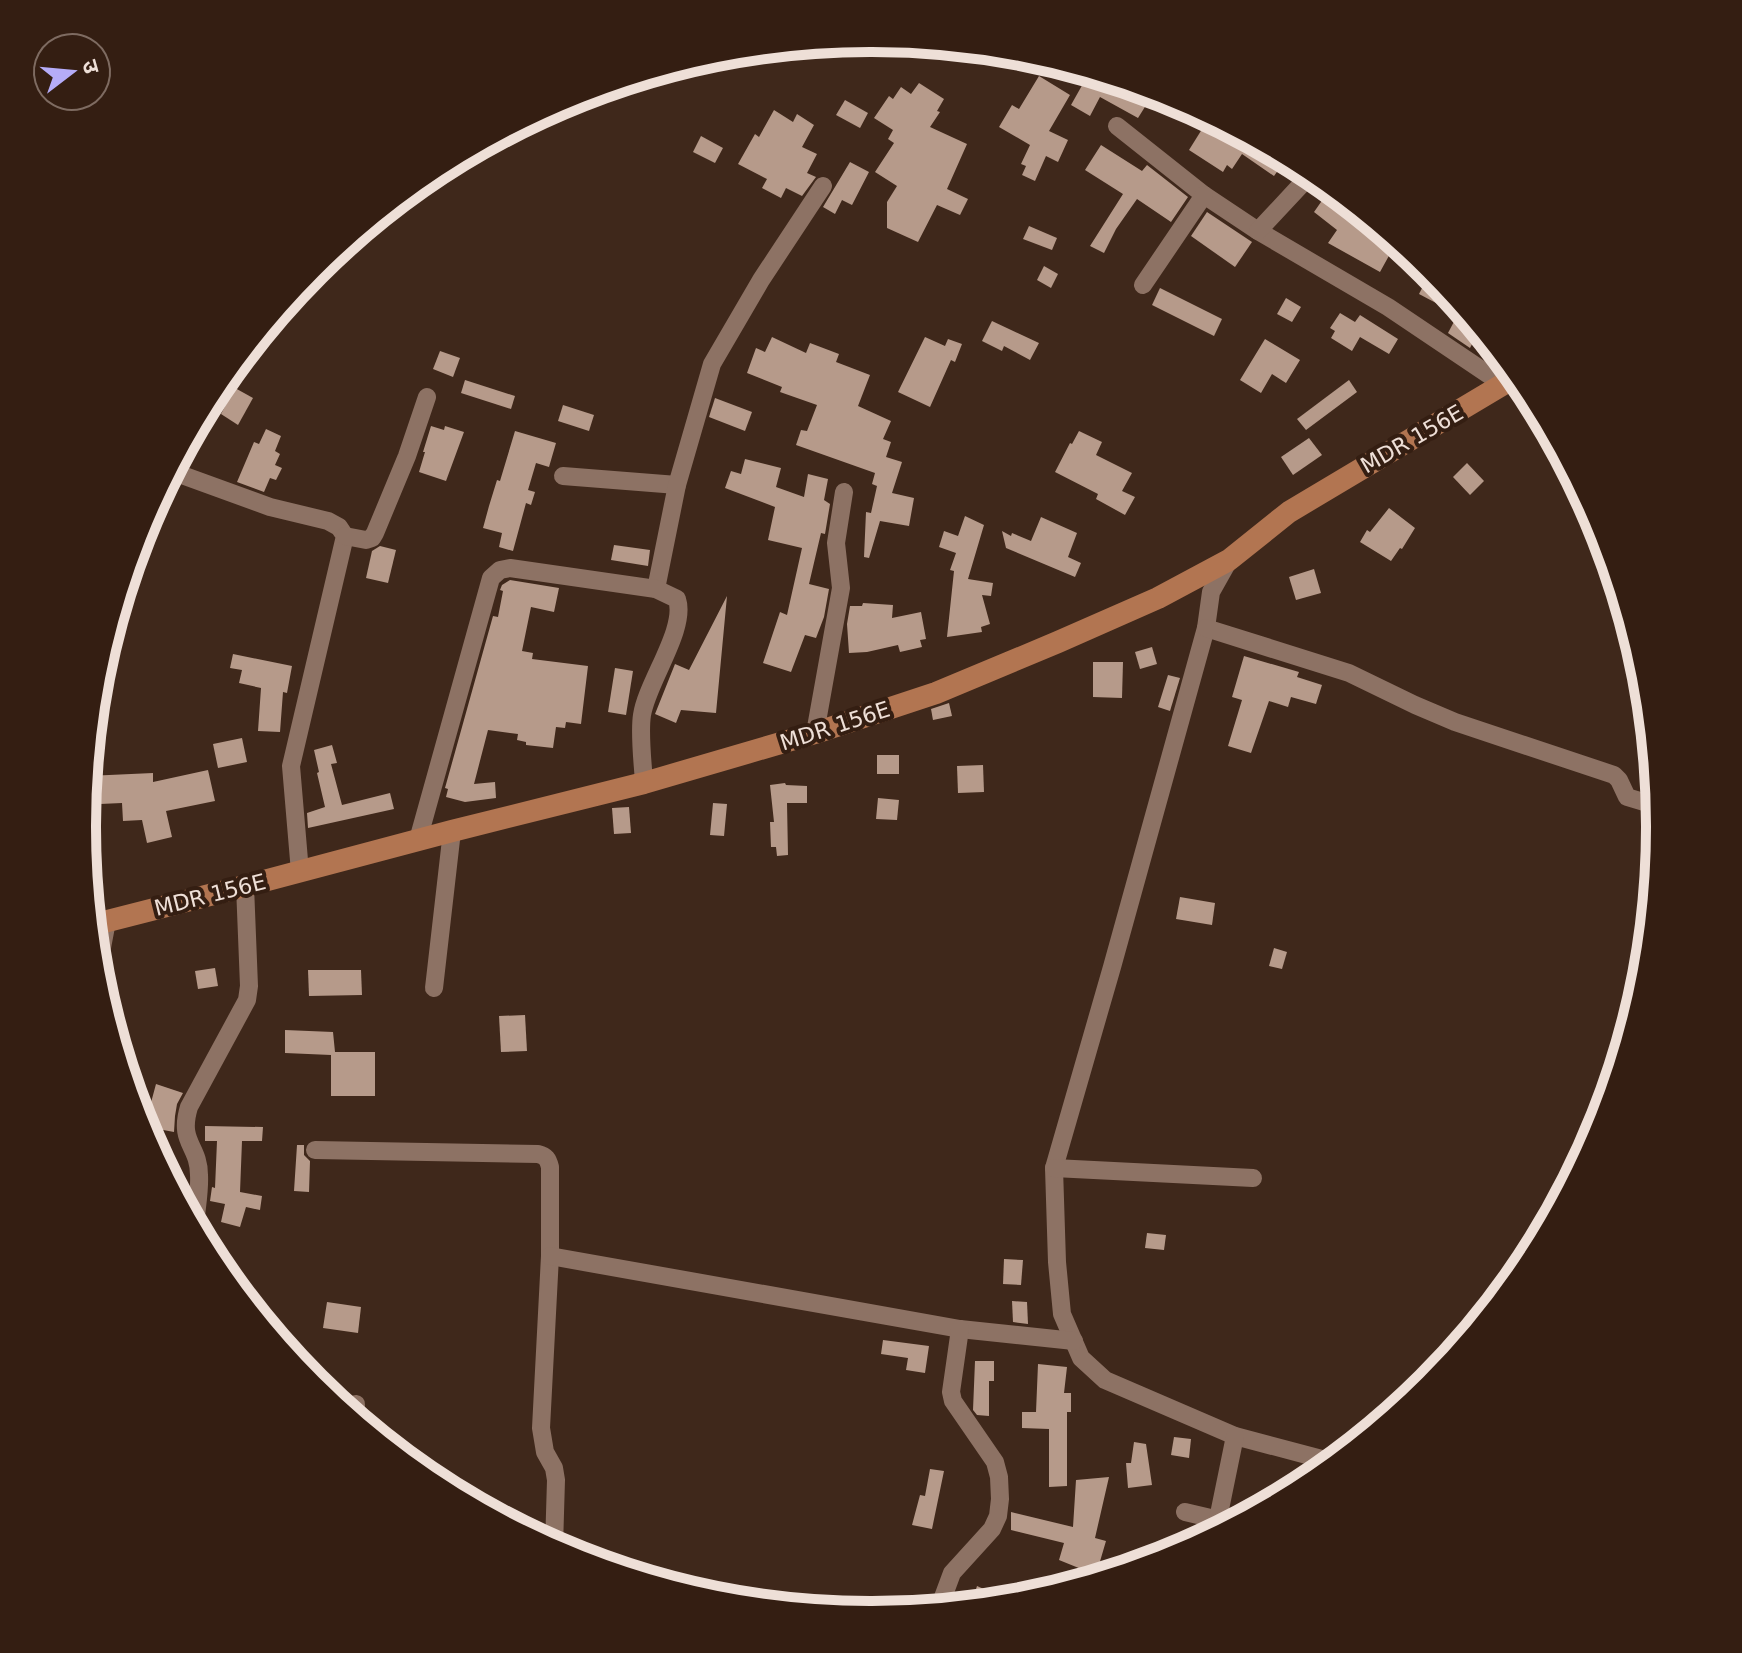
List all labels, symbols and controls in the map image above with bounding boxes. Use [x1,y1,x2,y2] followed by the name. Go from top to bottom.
[32,32,112,112] north arrow
[77,57,105,77] text: उ
[1356,400,1468,478] street label: MDR 156E
[777,696,893,756] street label: MDR 156E
[152,869,268,921] street label: MDR 156E

